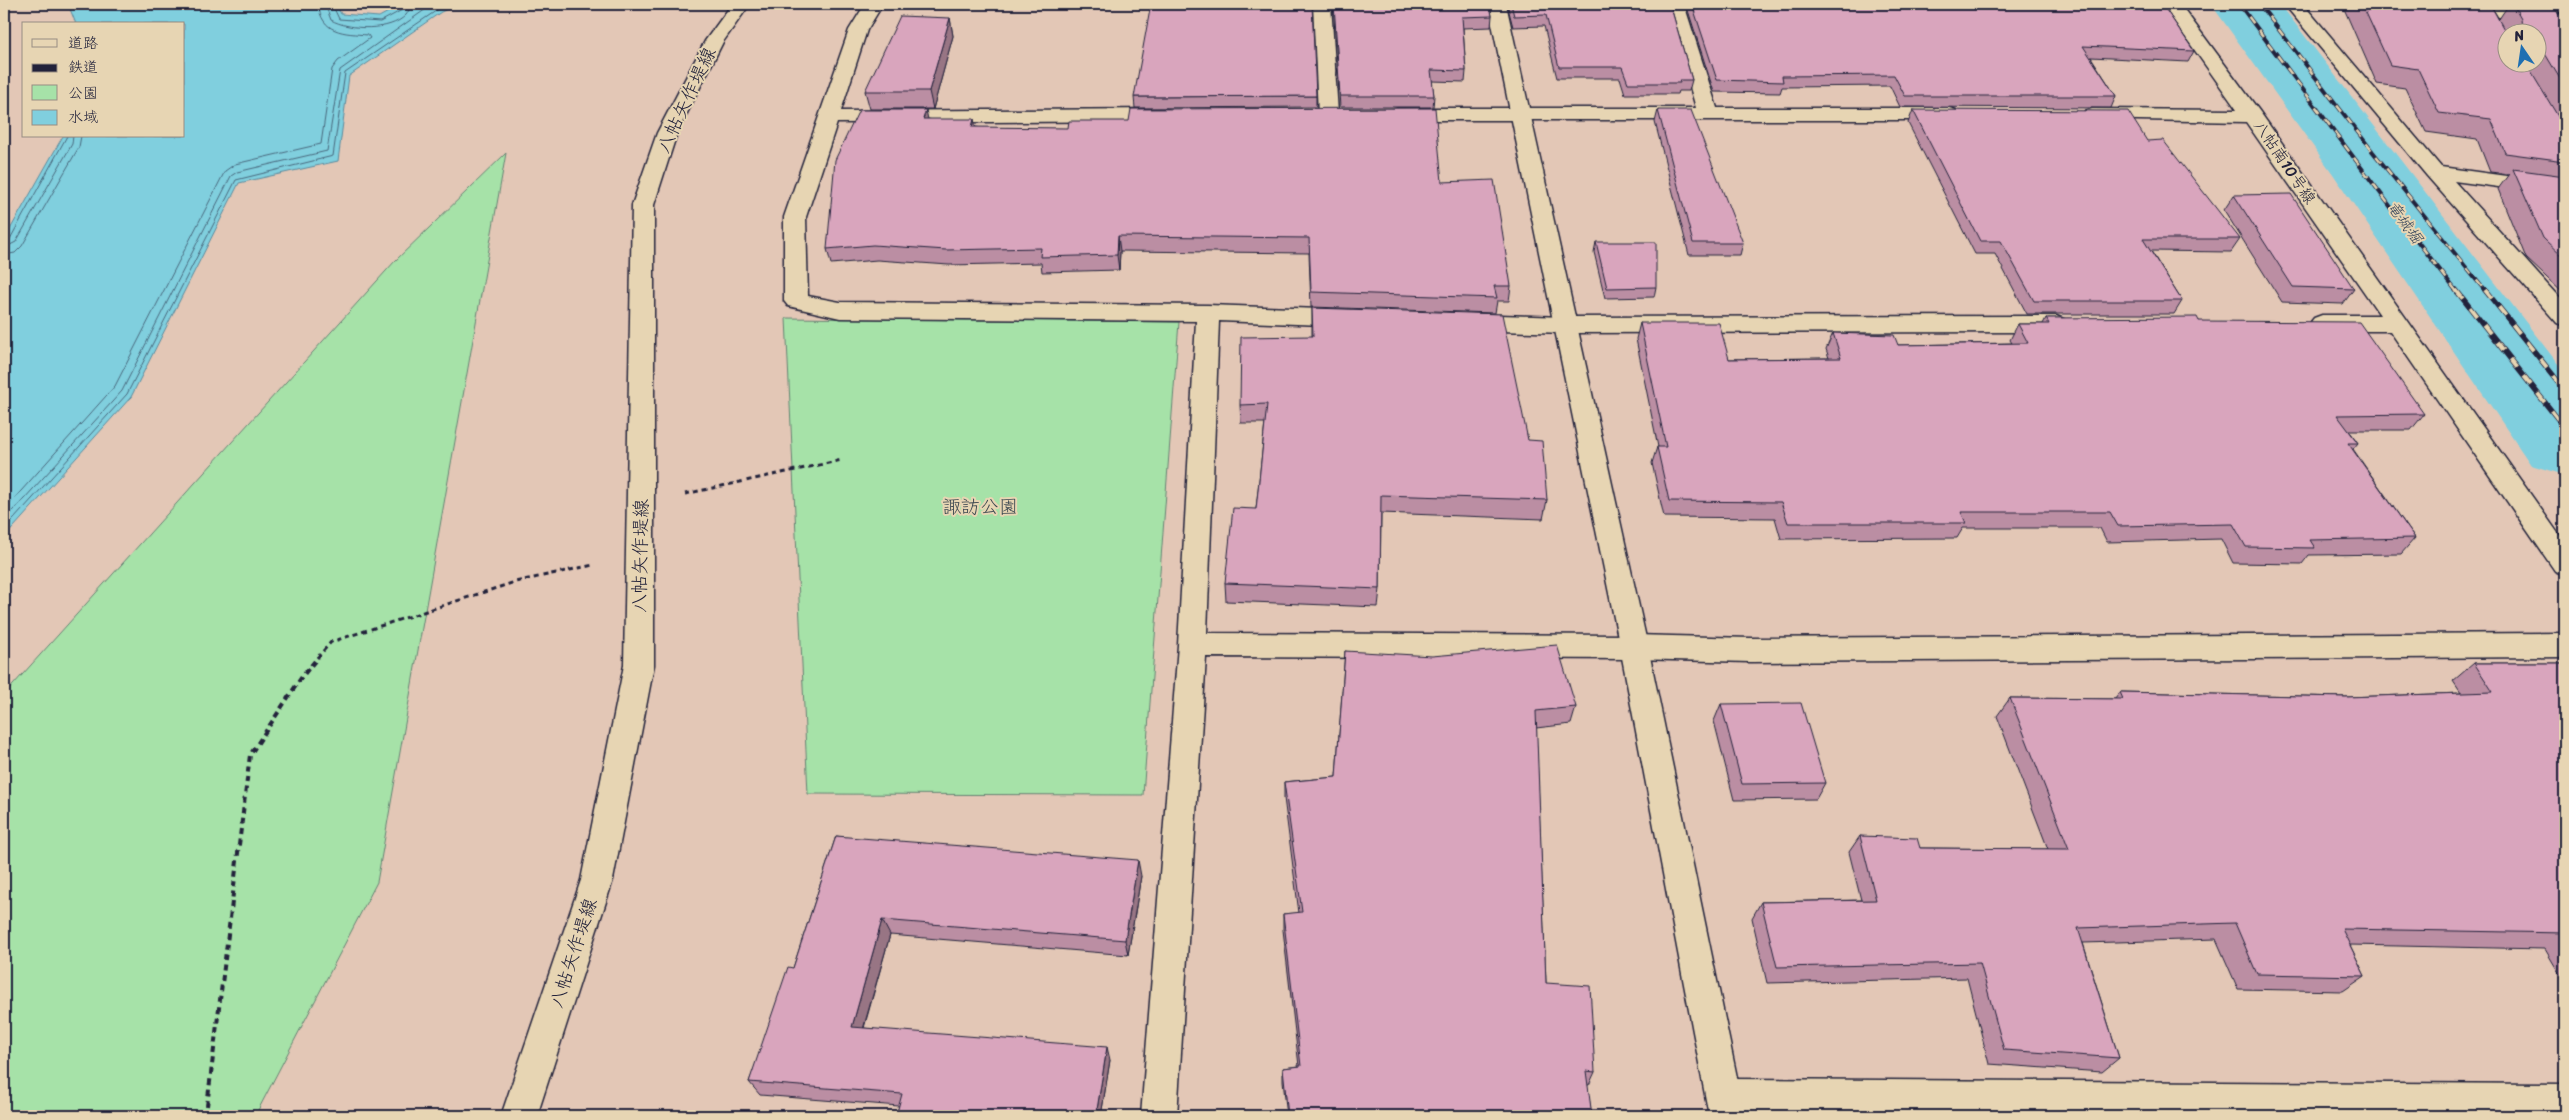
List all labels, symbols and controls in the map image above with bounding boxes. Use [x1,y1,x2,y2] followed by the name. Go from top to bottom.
[22,22,185,138] legend
[2496,22,2546,72] north arrow
[2511,22,2527,49] text: N
[68,30,98,56] text: 道路
[647,41,725,159] street label: 八帖矢作堤線
[68,54,98,80] text: 鉄道
[68,80,98,106] text: 公園
[68,104,98,130] text: 水域
[2246,114,2324,210] street label: 八帖南10号線
[2379,194,2431,251] water label: 竜城堀
[942,490,1018,523] park label: 諏訪公園
[623,499,657,613] street label: 八帖矢作堤線
[540,894,606,1012] street label: 八帖矢作堤線

